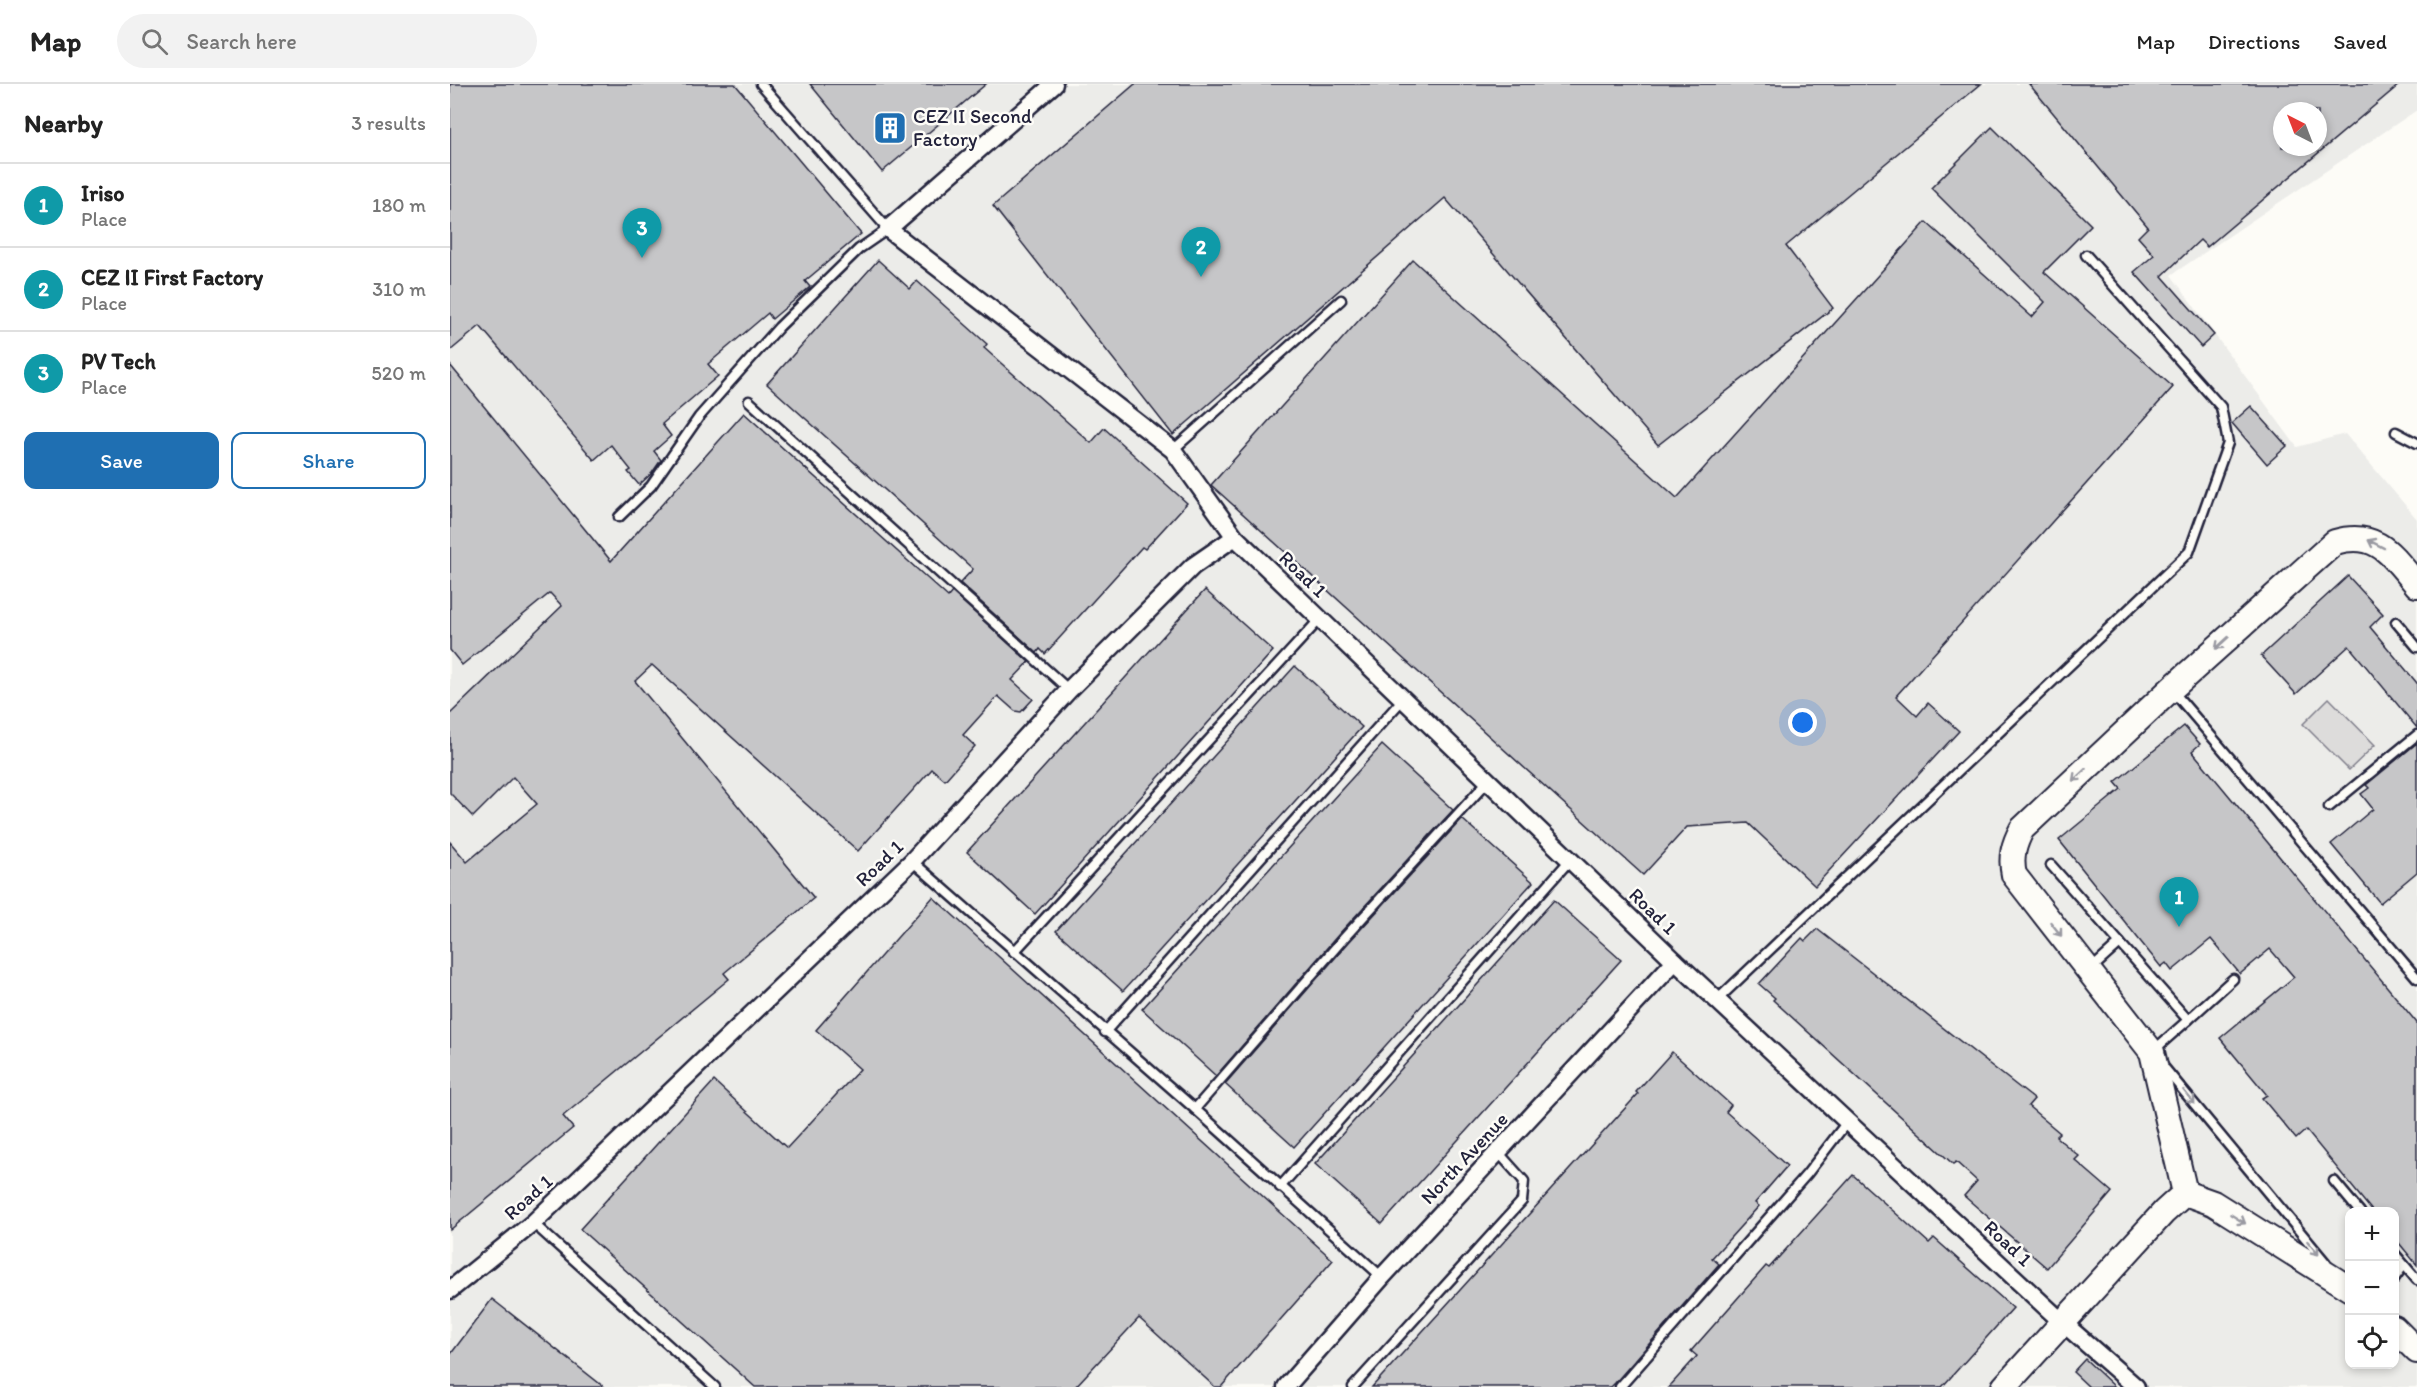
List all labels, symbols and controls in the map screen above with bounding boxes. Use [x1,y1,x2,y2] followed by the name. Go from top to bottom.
[117,14,537,68] search box
[30,24,81,58] text: Map
[138,25,171,58] icon: search
[186,28,297,55] text: Search here
[2137,29,2175,54] text: Map
[2208,29,2300,54] text: Directions
[2333,29,2387,54] text: Saved
[2273,102,2327,156] north arrow
[913,104,1032,151] place label: CEZ II Second Factory
[24,107,103,139] text: Nearby
[872,110,908,146] building icon: CEZ II Second Factory
[351,111,426,135] text: 3 results
[81,180,125,207] text: Iriso
[39,193,48,217] text: 1
[372,193,426,217] text: 180 m
[81,207,127,231] text: Place
[622,208,662,258] pin: 3
[1182,228,1221,277] pin: 2
[81,264,263,291] text: CEZ II First Factory
[38,277,49,301] text: 2
[372,277,426,301] text: 310 m
[81,291,127,315] text: Place
[81,348,156,375] text: PV Tech
[38,361,49,385] text: 3
[371,361,426,385] text: 520 m
[81,375,127,399] text: Place
[24,432,219,489] button: Save
[231,432,426,489] button: Share
[2368,538,2386,550] one-way arrow
[1274,546,1332,602] street label: Road 1
[2215,636,2230,650] one-way arrow
[1788,708,1817,737] your location
[2072,768,2087,782] one-way arrow
[850,835,908,891] street label: Road 1
[2160,878,2198,927] pin: 1
[1624,883,1682,939] street label: Road 1
[2050,921,2063,937] one-way arrow
[2182,1089,2196,1104] one-way arrow
[1415,1107,1513,1209] street label: North Avenue
[499,1169,557,1225] street label: Road 1
[2345,1207,2399,1369] map controls
[2345,1207,2399,1261] button: +
[2229,1213,2246,1225] one-way arrow
[1979,1215,2037,1271] street label: Road 1
[2306,1240,2319,1256] one-way arrow
[2345,1261,2399,1315] button: −
[2345,1315,2399,1369] button: locate

